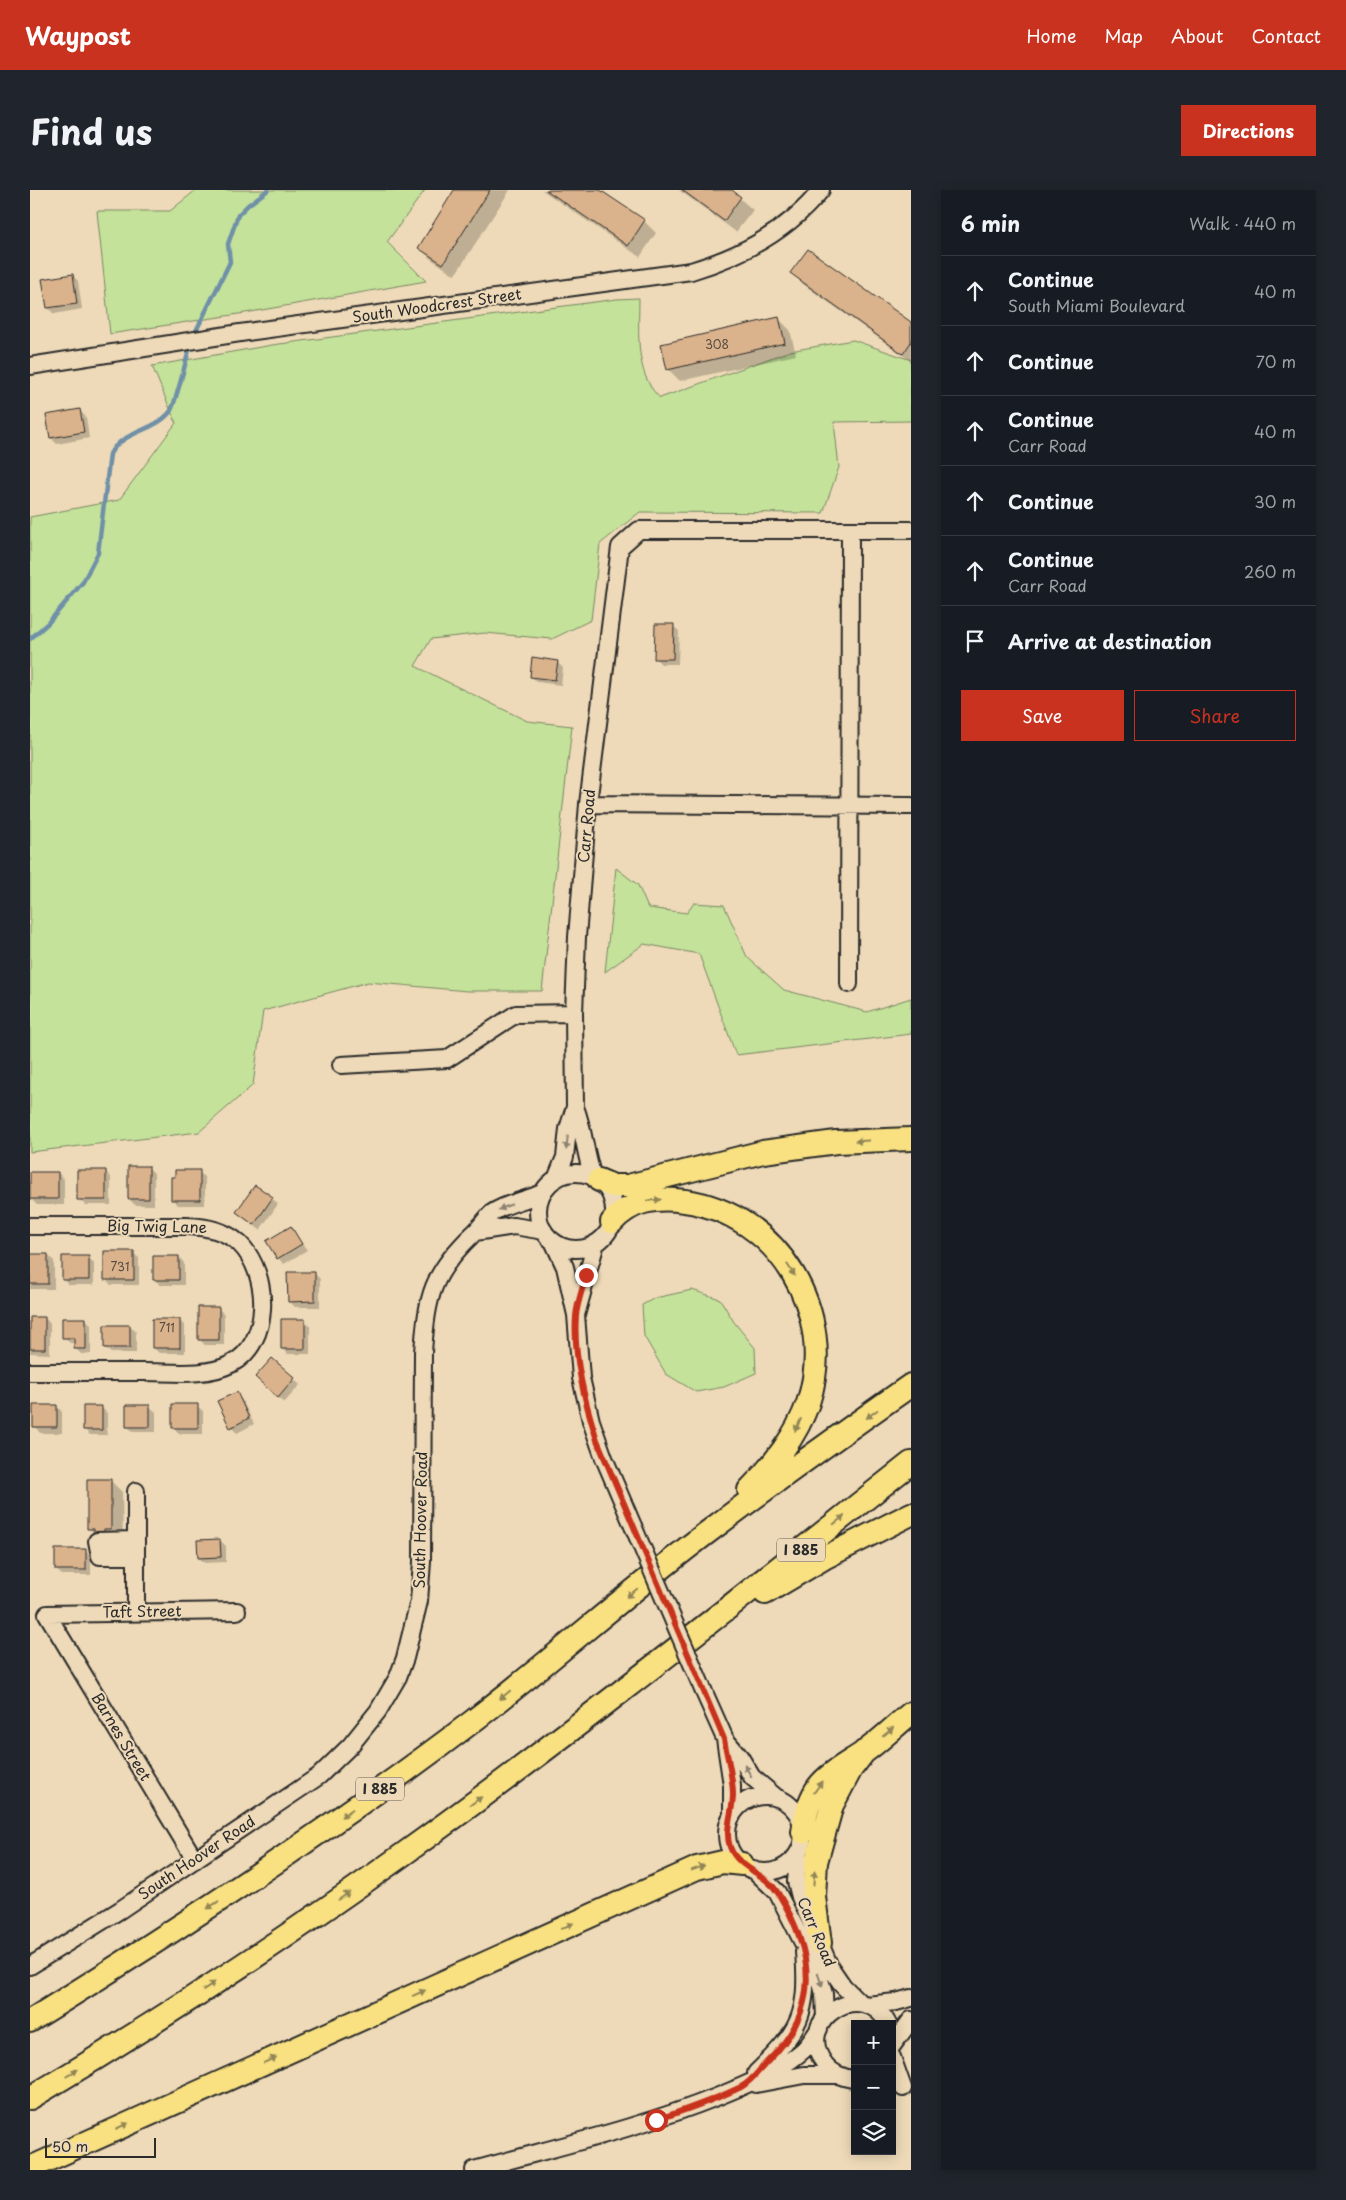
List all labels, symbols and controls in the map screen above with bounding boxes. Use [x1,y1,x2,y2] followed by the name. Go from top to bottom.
[25,17,131,53] text: Waypost
[1026,22,1076,49] text: Home
[1104,22,1143,49] text: Map
[1171,22,1223,49] text: About
[1251,22,1321,49] text: Contact
[30,104,152,157] text: Find us
[1181,105,1316,156] button: Directions
[961,207,1020,239] text: 6 min
[1189,211,1296,235] text: Walk · 440 m
[1008,265,1094,293] text: Continue
[961,277,989,305] icon: ahead
[1254,279,1296,303] text: 40 m
[351,281,523,328] street label: South Woodcrest Street
[1008,293,1185,317] text: South Miami Boulevard
[705,335,729,353] house number: 308
[961,347,989,375] icon: ahead
[1008,347,1094,375] text: Continue
[1256,349,1296,373] text: 70 m
[1008,405,1094,433] text: Continue
[961,417,989,445] icon: ahead
[1254,419,1296,443] text: 40 m
[1008,433,1087,457] text: Carr Road
[961,487,989,515] icon: ahead
[1008,487,1094,515] text: Continue
[1254,489,1296,513] text: 30 m
[1008,545,1094,573] text: Continue
[961,557,989,585] icon: ahead
[1244,559,1296,583] text: 260 m
[1008,573,1087,597] text: Carr Road
[961,627,989,655] icon: arrive
[1008,627,1212,655] text: Arrive at destination
[961,690,1124,741] button: Save
[1134,690,1296,741] button: Share
[571,788,600,864] street label: Carr Road
[563,1136,571,1152] one-way arrow
[854,1137,870,1145] one-way arrow
[646,1196,662,1204] one-way arrow
[498,1204,512,1212] one-way arrow
[107,1213,207,1238] street label: Big Twig Lane
[110,1257,130,1275] house number: 731
[786,1263,796,1277] one-way arrow
[575,1264,598,1287] route end
[159,1318,175,1336] house number: 711
[865,1409,879,1419] one-way arrow
[794,1418,802,1432] one-way arrow
[407,1451,432,1589] street label: South Hoover Road
[832,1514,845,1525] one-way arrow
[777,1538,825,1562] road number: I 885
[626,1588,639,1599] one-way arrow
[102,1598,182,1623] street label: Taft Street
[87,1688,158,1785] street label: Barnes Street
[499,1690,512,1701] one-way arrow
[881,1727,894,1738] one-way arrow
[743,1764,753,1777] one-way arrow
[356,1778,404,1800] road number: I 885
[813,1780,823,1794] one-way arrow
[469,1795,482,1806] one-way arrow
[340,1808,354,1818] one-way arrow
[133,1809,259,1905] street label: South Hoover Road
[691,1863,705,1871] one-way arrow
[811,1869,819,1885] one-way arrow
[337,1891,351,1901] one-way arrow
[792,1893,842,1970] street label: Carr Road
[206,1900,220,1910] one-way arrow
[560,1922,574,1930] one-way arrow
[817,1972,824,1987] one-way arrow
[203,1981,216,1991] one-way arrow
[412,1988,426,1996] one-way arrow
[851,2020,896,2155] map controls
[851,2020,896,2065] button: +
[263,2055,277,2063] one-way arrow
[851,2065,896,2110] button: −
[65,2068,78,2077] one-way arrow
[645,2109,668,2132] route start
[851,2110,896,2155] button: layers
[115,2122,129,2130] one-way arrow
[45,2135,156,2158] scale bar
[52,2136,88,2157] text: 50 m

